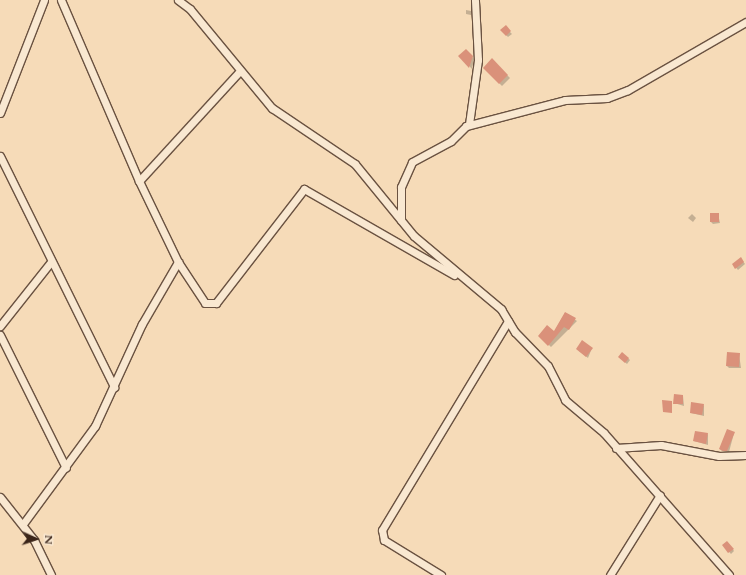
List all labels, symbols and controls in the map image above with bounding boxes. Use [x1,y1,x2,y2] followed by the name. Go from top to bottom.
[16,519,56,559] north arrow
[41,534,56,545] text: N

